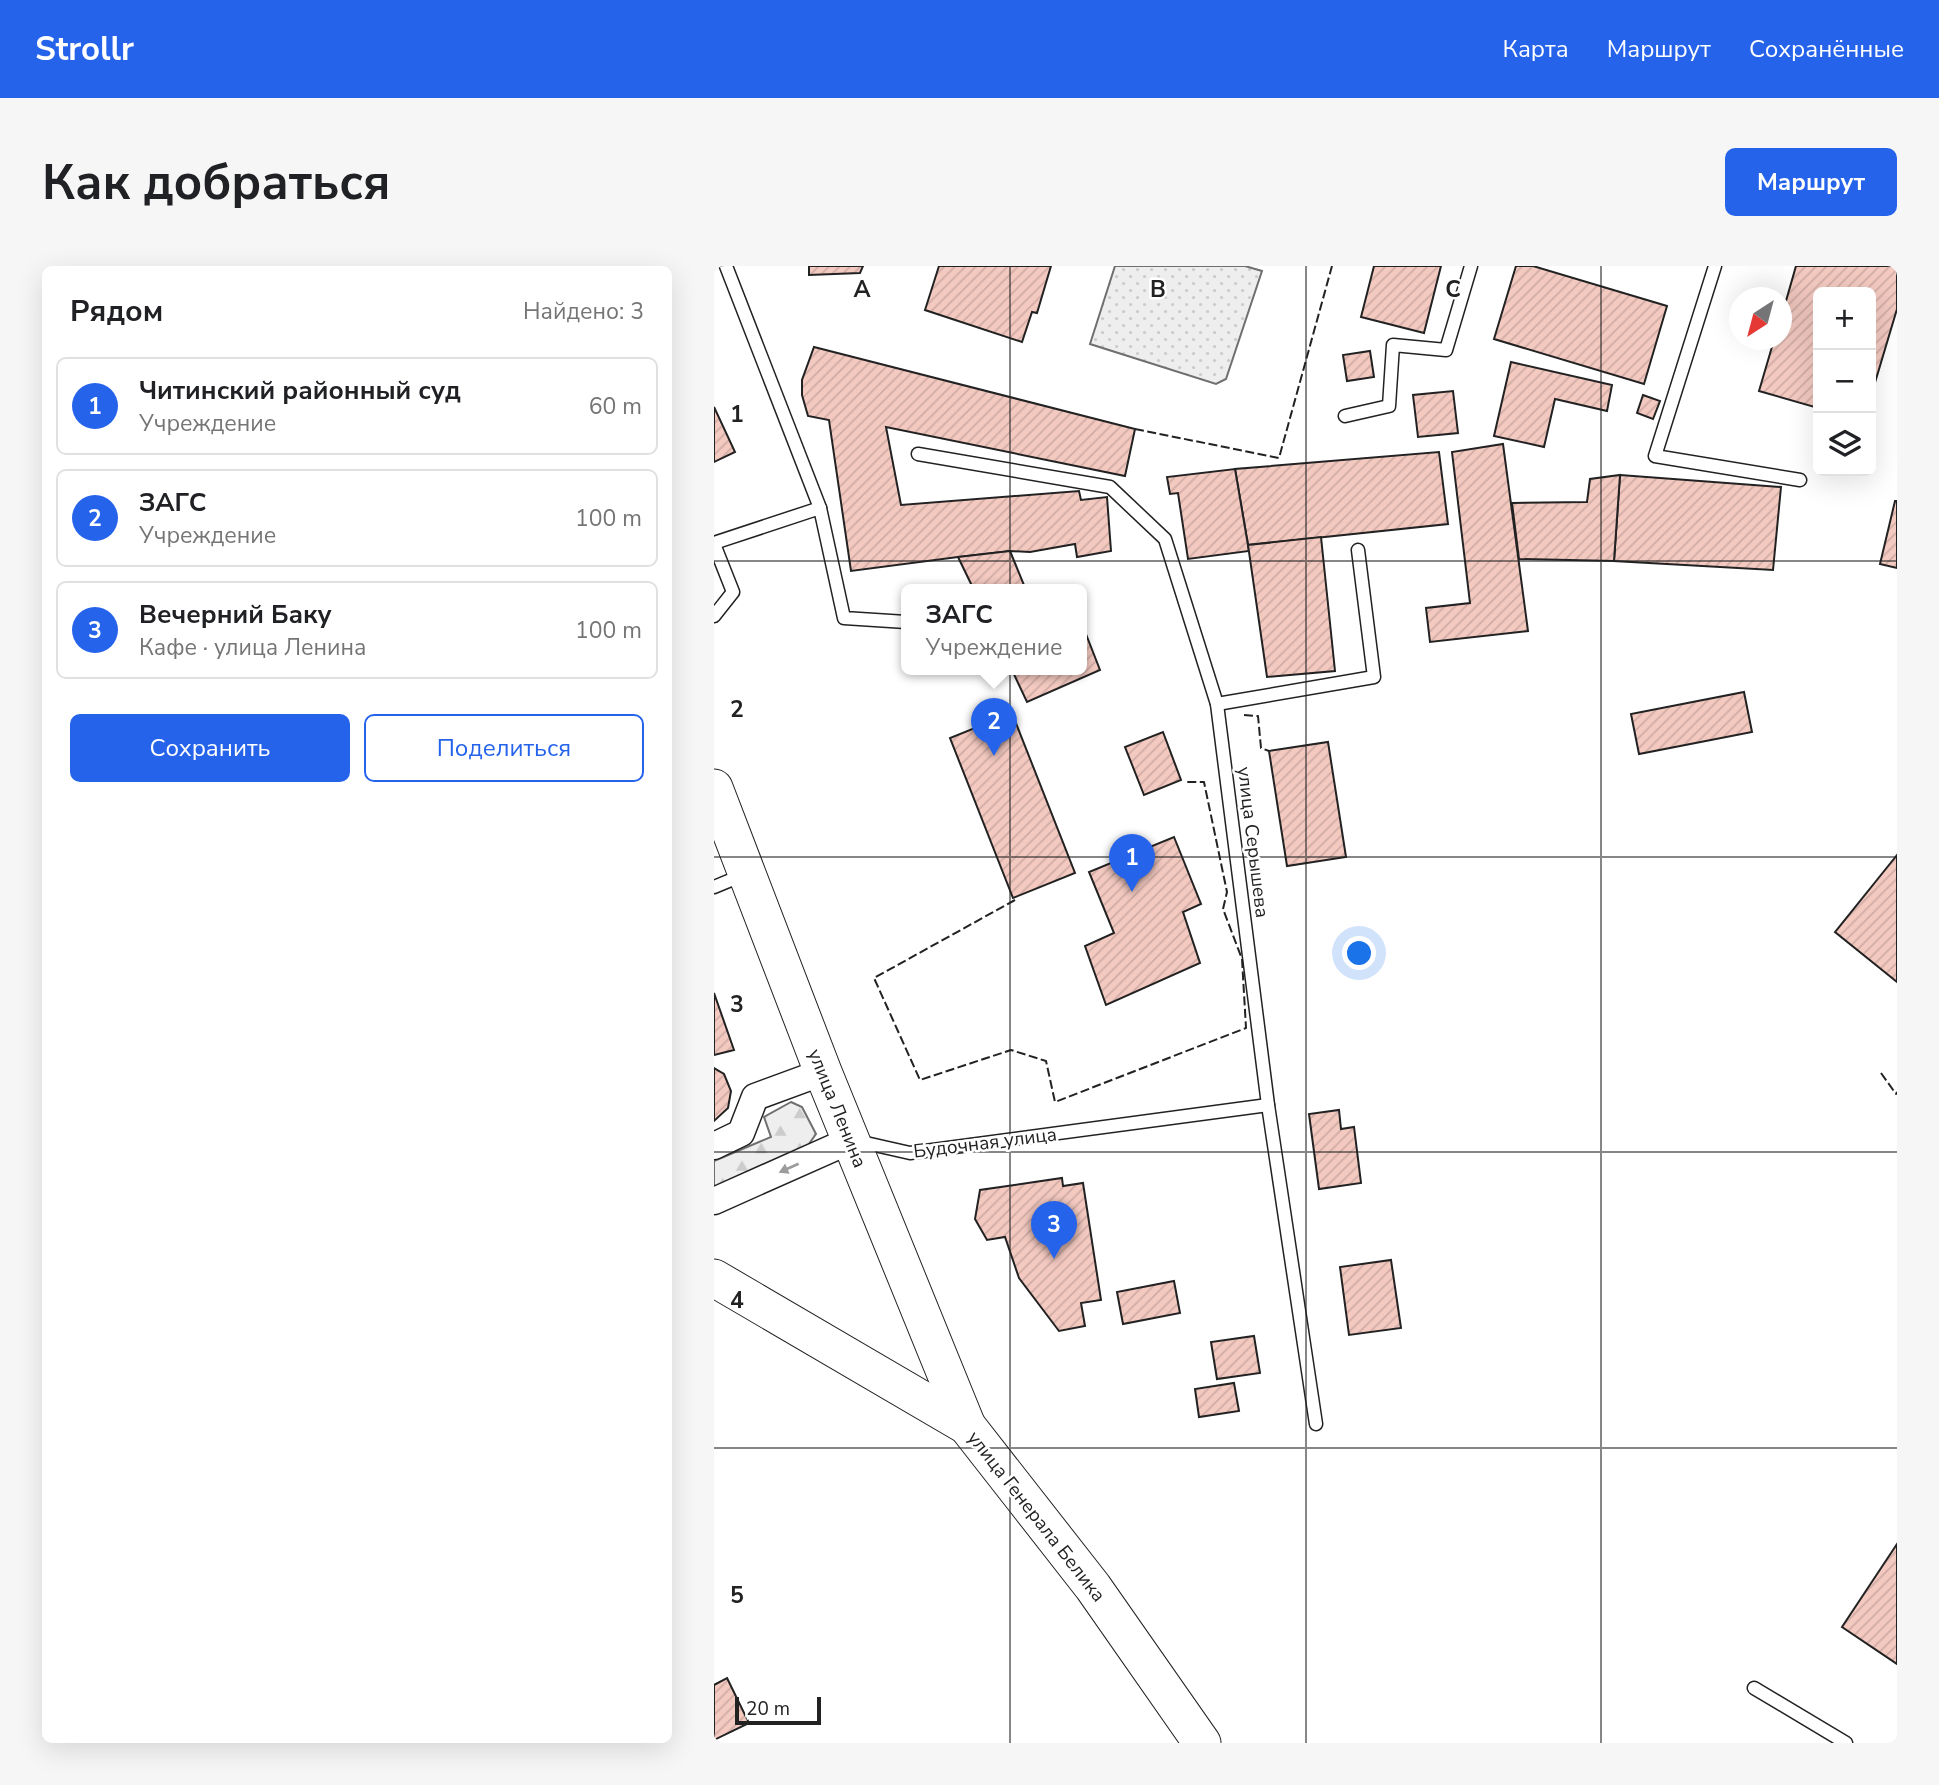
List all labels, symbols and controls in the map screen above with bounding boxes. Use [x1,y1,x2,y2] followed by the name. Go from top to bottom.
[35,27,134,72] text: Strollr
[1503,33,1569,65] text: Карта
[1607,33,1711,65] text: Маршрут
[1749,33,1904,65] text: Сохранённые
[1725,148,1897,216] button: Маршрут
[42,149,390,216] text: Как добраться
[853,274,871,305] text: A
[1150,274,1166,305] text: B
[1445,274,1461,305] text: C
[1729,287,1792,350] north arrow
[1813,287,1876,476] map controls
[1813,287,1876,350] button: +
[70,291,163,332] text: Рядом
[523,296,644,327] text: Найдено: 3
[1813,350,1876,413] button: −
[139,373,461,408] text: Читинский районный суд
[88,391,102,422] text: 1
[589,391,642,422] text: 60 m
[730,399,744,430] text: 1
[139,408,276,439] text: Учреждение
[1813,413,1876,476] button: layers
[139,485,207,520] text: ЗАГС
[88,503,102,534] text: 2
[575,503,642,534] text: 100 m
[139,520,276,551] text: Учреждение
[901,584,1087,675] popup
[139,597,332,632] text: Вечерний Баку
[925,597,993,632] text: ЗАГС
[88,615,102,646] text: 3
[575,615,642,646] text: 100 m
[139,632,366,663] text: Кафе · улица Ленина
[925,632,1063,663] text: Учреждение
[730,694,744,725] text: 2
[971,698,1017,756] pin: 2
[70,714,350,782] button: Сохранить
[364,714,644,782] button: Поделиться
[1231,765,1275,919] street label: улица Серышева
[1109,834,1155,892] pin: 1
[1342,936,1376,970] your location
[730,989,744,1020] text: 3
[801,1045,873,1172] street label: улица Ленина
[912,1121,1058,1165] street label: Будочная улица
[778,1163,799,1174] one-way arrow
[1031,1201,1077,1259] pin: 3
[730,1285,744,1316] text: 4
[961,1426,1111,1607] street label: улица Генерала Белика
[730,1580,744,1611] text: 5
[735,1694,821,1726] scale bar
[746,1696,790,1722] text: 20 m

